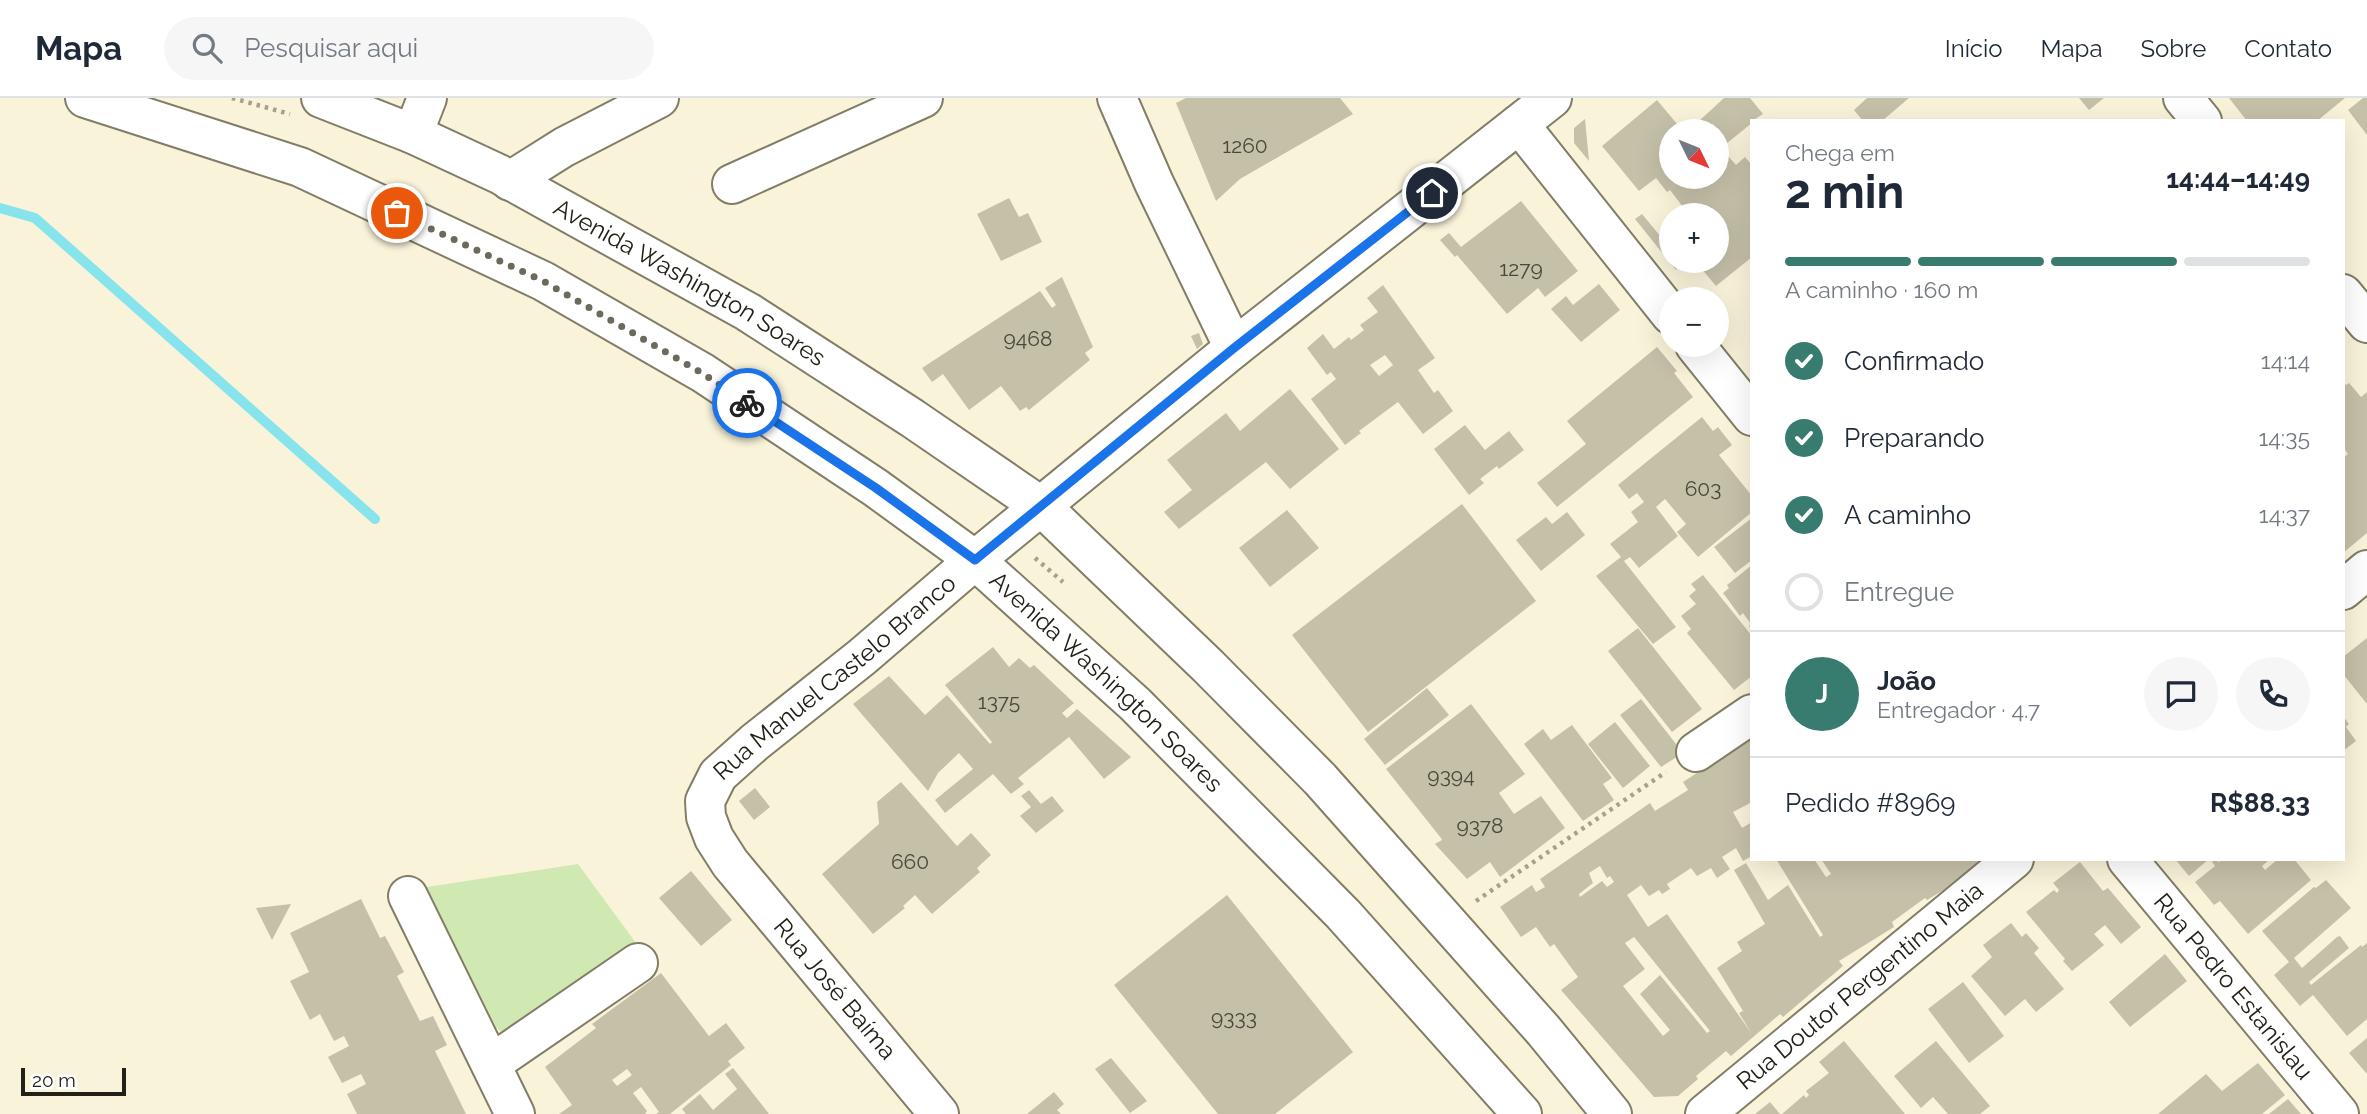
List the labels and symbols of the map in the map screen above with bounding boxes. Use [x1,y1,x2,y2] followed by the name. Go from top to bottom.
[1659,119,1729,189] north arrow
[1222,133,1268,158] house number: 1260
[1402,163,1462,223] pin
[367,183,427,243] pin
[549,192,831,372] street label: Avenida Washington Soares
[1499,256,1543,281] house number: 1279
[1004,326,1052,351] house number: 9468
[712,368,782,438] courier
[1685,476,1721,501] house number: 603
[984,565,1229,798] street label: Avenida Washington Soares
[707,568,961,786] street label: Rua Manuel Castelo Branco
[978,689,1020,714] house number: 1375
[1427,763,1475,788] house number: 9394
[1456,813,1504,838] house number: 9378
[891,849,929,874] house number: 660
[1731,876,1989,1096] street label: Rua Doutor Pergentino Maia
[2148,887,2319,1085] street label: Rua Pedro Estanislau
[768,912,903,1065] street label: Rua José Baíma
[1211,1005,1257,1030] house number: 9333
[21,1065,126,1097] scale bar

